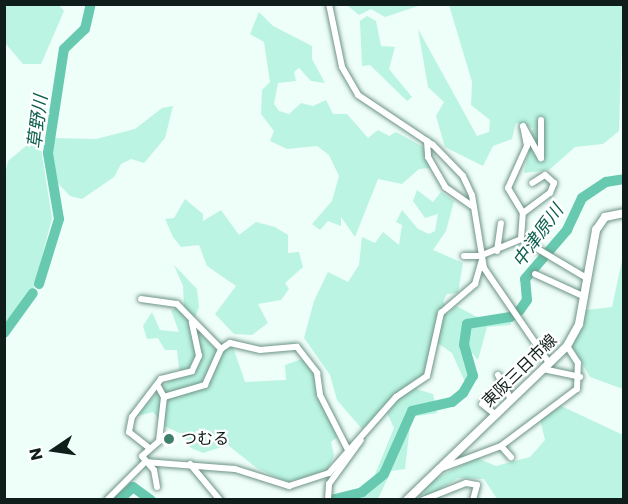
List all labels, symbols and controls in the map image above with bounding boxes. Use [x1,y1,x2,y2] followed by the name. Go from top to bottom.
[24,94,52,150] water label: 草野川
[508,201,568,271] water label: 中津原川
[479,331,561,411] street label: 東阪三日市線
[24,420,84,480] north arrow
[181,429,229,449] place label: つむる
[162,432,176,446] marker: つむる
[23,446,49,463] text: N

